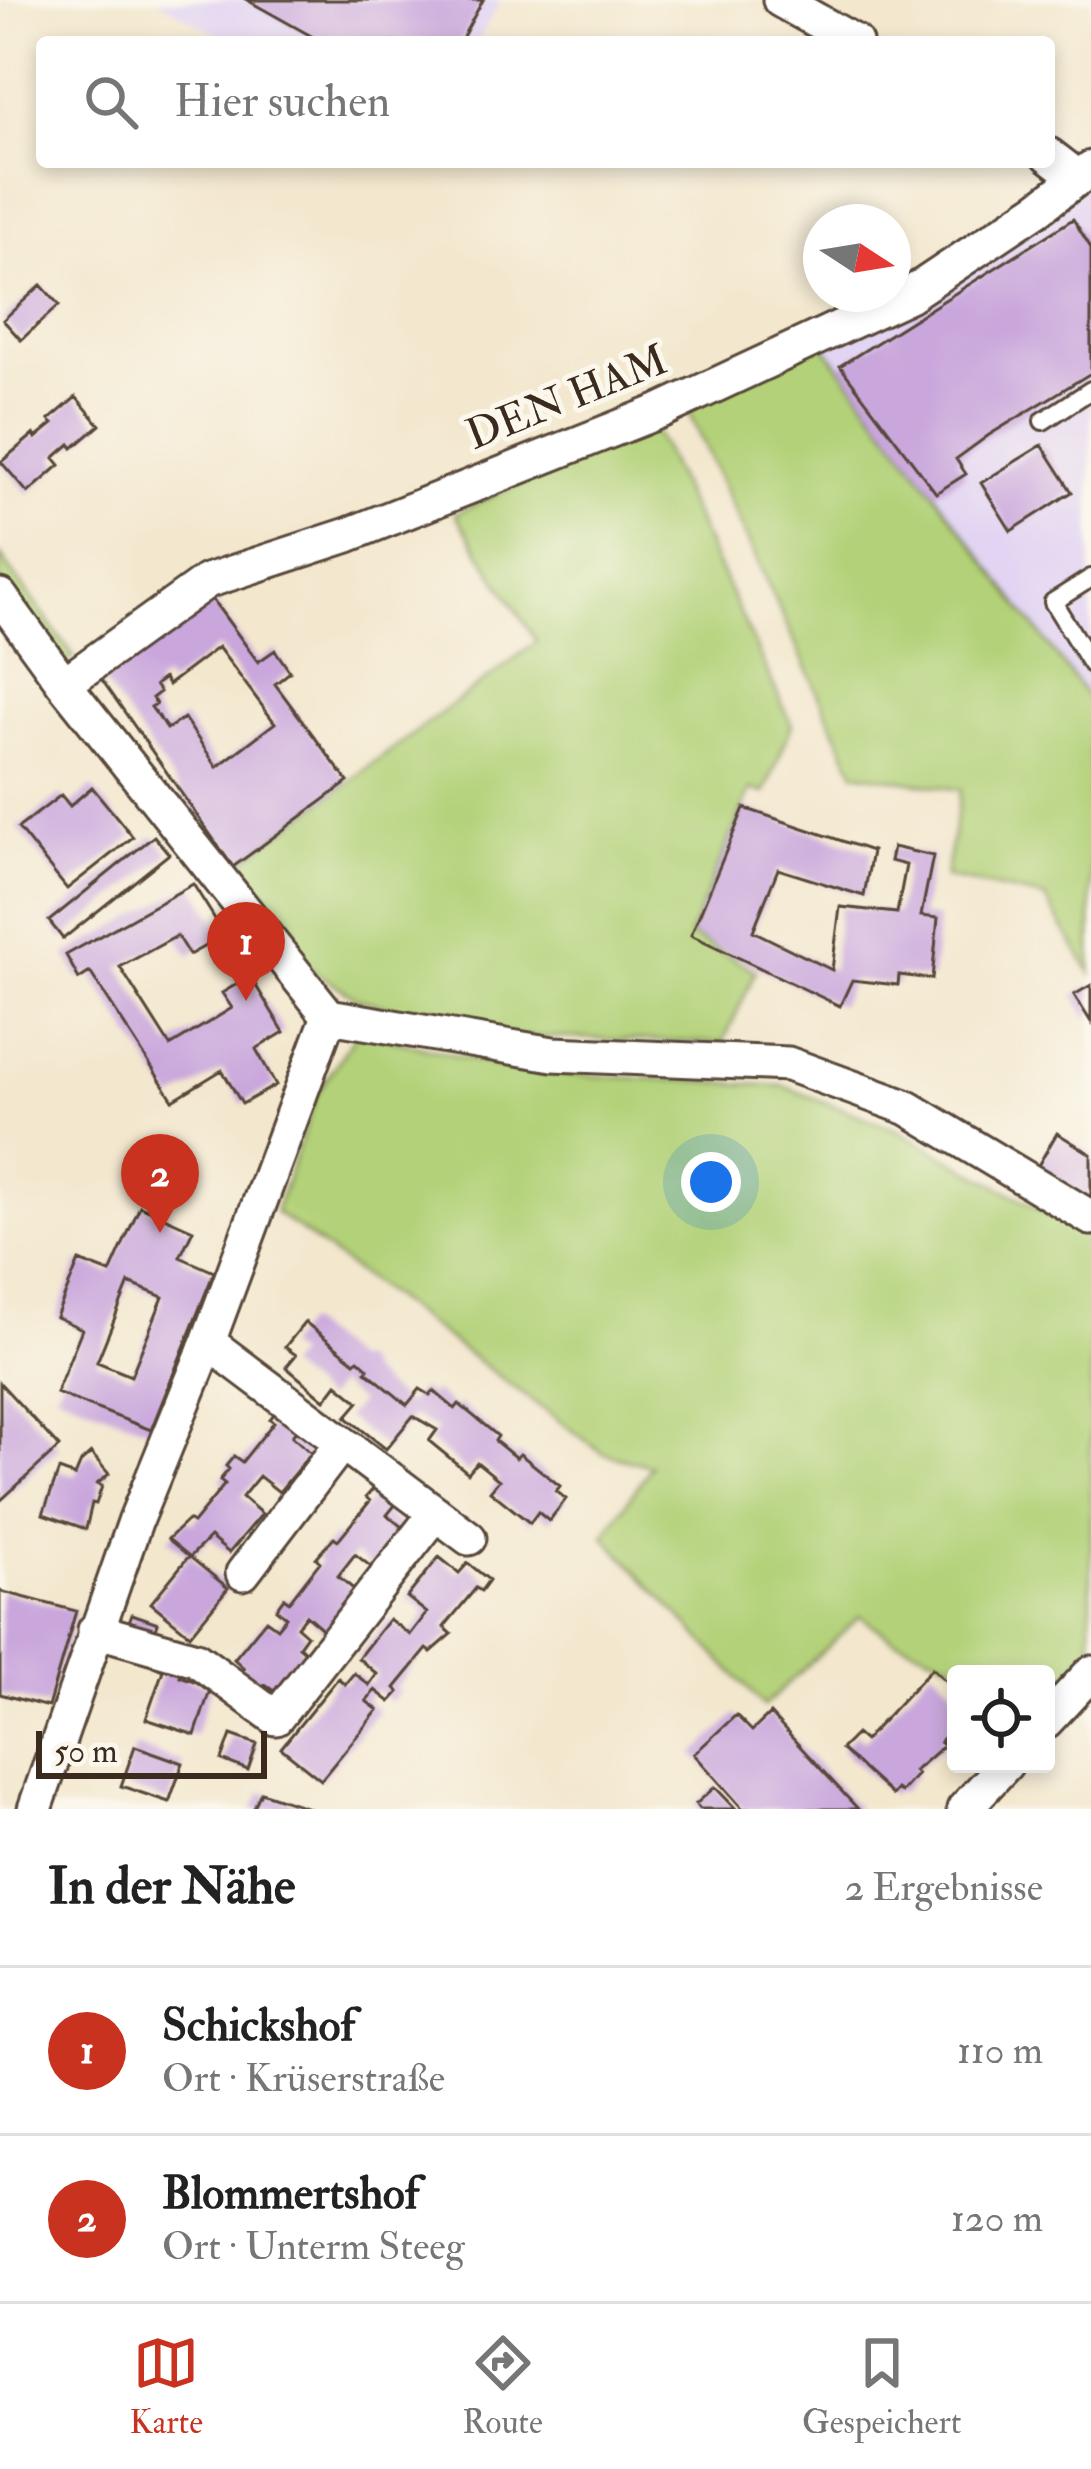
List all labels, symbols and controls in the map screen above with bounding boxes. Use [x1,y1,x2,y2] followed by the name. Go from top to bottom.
[36,36,1055,168] search box
[78,69,144,135] icon: search
[174,74,390,130] text: Hier suchen
[803,204,911,312] north arrow
[459,334,675,462] street label: DEN HAM
[207,902,285,1001] pin: 1
[121,1134,199,1233] pin: 2
[681,1152,741,1212] your location
[947,1665,1055,1773] map controls
[947,1665,1055,1773] button: locate
[36,1725,267,1778] scale bar
[54,1731,118,1772] text: 50 m
[48,1855,295,1919] text: In der Nähe
[844,1863,1043,1912] text: 2 Ergebnisse
[162,1998,355,2054] text: Schickshof
[80,2026,94,2075] text: 1
[957,2026,1043,2075] text: 110 m
[162,2054,445,2103] text: Ort · Krüserstraße
[162,2166,419,2222] text: Blommertshof
[77,2194,97,2243] text: 2
[951,2194,1043,2243] text: 120 m
[162,2222,465,2271] text: Ort · Unterm Steeg
[130,2330,203,2443] tab: Karte
[462,2330,543,2443] tab: Route
[802,2330,961,2443] tab: Gespeichert

